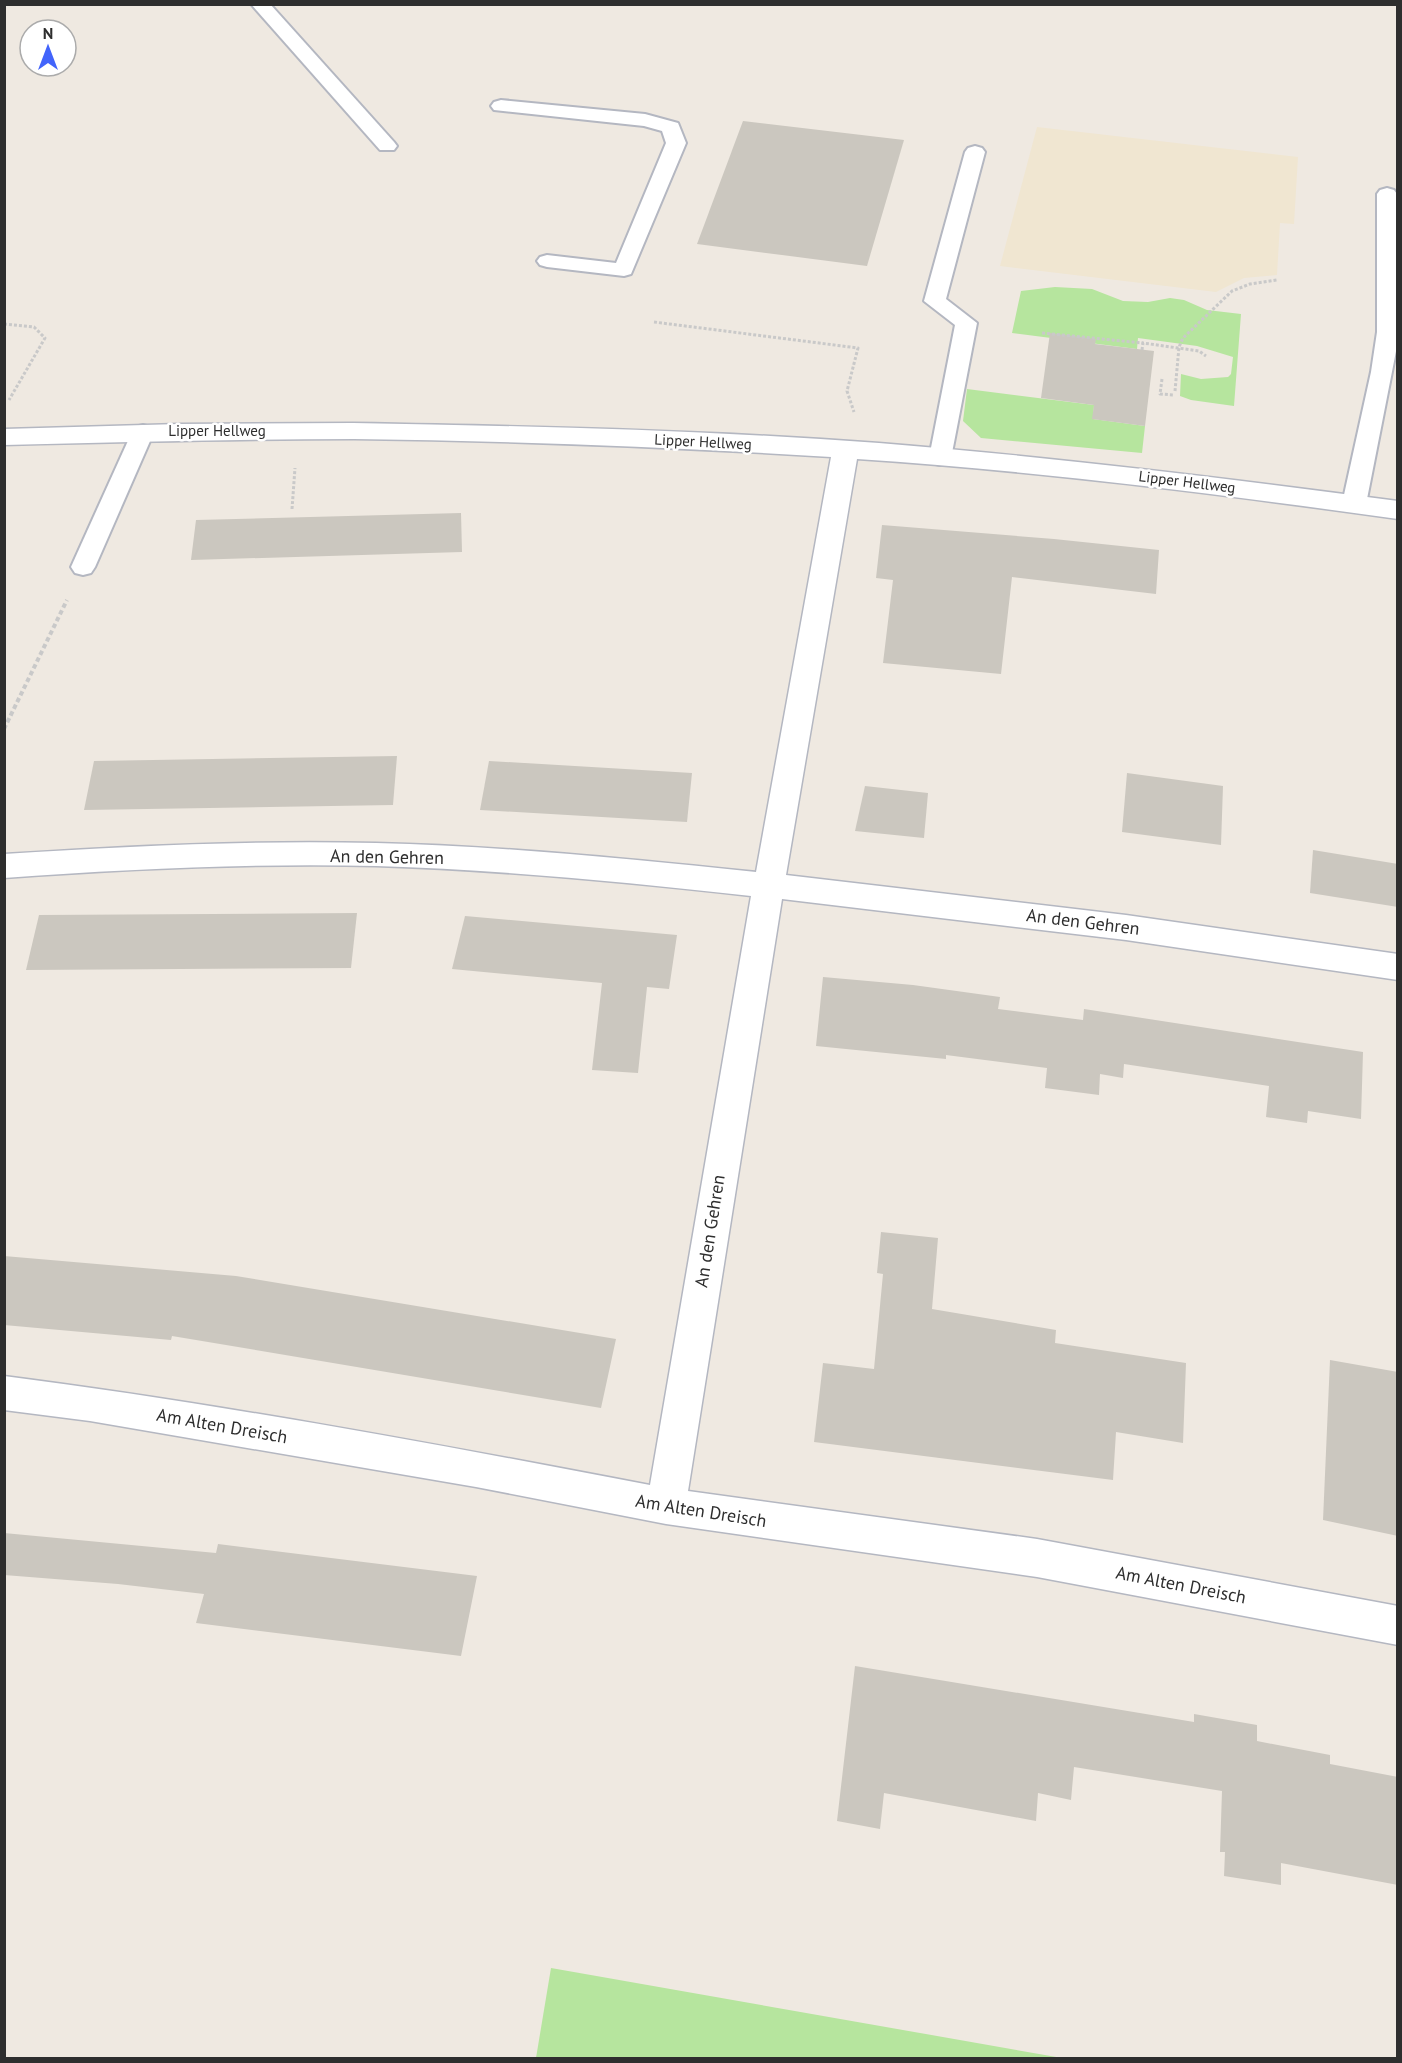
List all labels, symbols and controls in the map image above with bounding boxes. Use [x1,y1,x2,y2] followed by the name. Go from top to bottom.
[18,18,78,78] north arrow
[43,23,53,43] text: N
[168,421,266,440] street label: Lipper Hellweg
[654,429,752,454] street label: Lipper Hellweg
[1137,466,1237,497] street label: Lipper Hellweg
[330,844,444,869] street label: An den Gehren
[1025,903,1141,940] street label: An den Gehren
[689,1173,730,1289] street label: An den Gehren
[155,1403,289,1448] street label: Am Alten Dreisch
[634,1489,768,1532] street label: Am Alten Dreisch
[1114,1561,1248,1608] street label: Am Alten Dreisch

